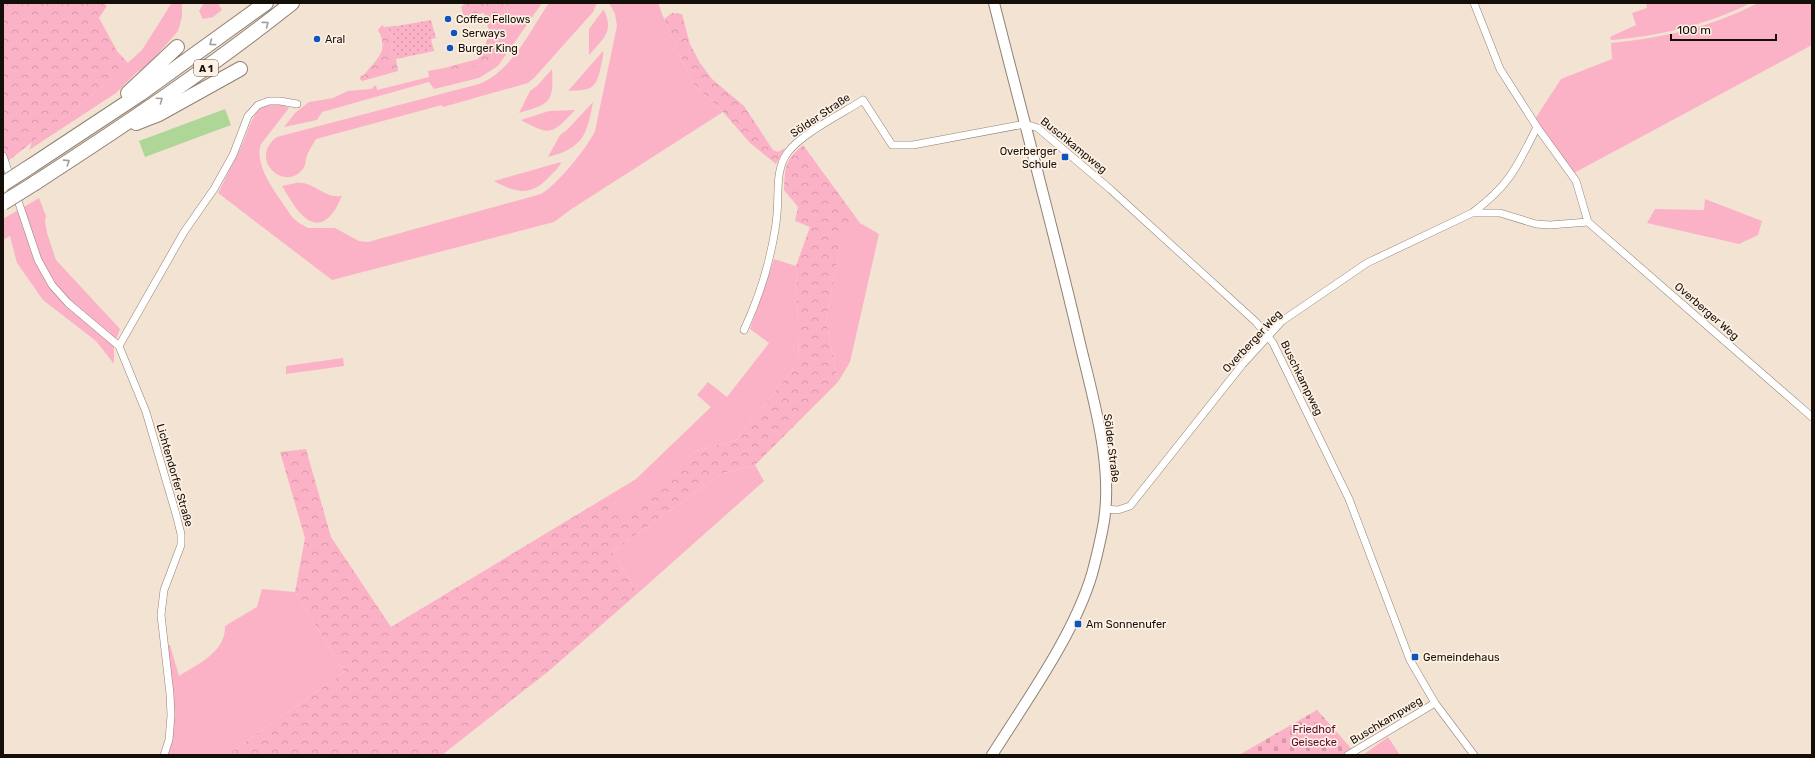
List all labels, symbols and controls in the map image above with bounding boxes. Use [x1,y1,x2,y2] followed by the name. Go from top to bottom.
[456,13,531,26] place label: Coffee Fellows
[443,14,453,24] marker: Coffee Fellows
[1671,16,1776,42] scale bar
[261,21,268,28] one-way arrow
[1677,23,1711,37] text: 100 m
[462,27,506,40] place label: Serways
[449,28,459,38] marker: Serways
[325,33,345,46] place label: Aral
[312,34,322,44] marker: Aral
[209,38,216,46] one-way arrow
[458,42,518,55] place label: Burger King
[445,43,455,53] marker: Burger King
[194,60,218,76] road number: A 1
[788,91,853,140] street label: Sölder Straße
[156,98,163,105] one-way arrow
[1038,115,1109,176] street label: Buschkampweg
[1000,145,1058,171] place label: Overberger Schule
[1060,152,1070,162] marker: Overberger Schule
[63,160,70,167] one-way arrow
[1672,280,1741,343] street label: Overberger Weg
[1220,307,1285,375] street label: Overberger Weg
[1278,339,1325,418] street label: Buschkampweg
[1101,413,1122,483] street label: Sölder Straße
[154,422,195,528] street label: Lichtendorfer Straße
[1086,618,1167,631] place label: Am Sonnenufer
[1073,619,1083,629] marker: Am Sonnenufer
[1423,651,1500,664] place label: Gemeindehaus
[1410,652,1420,662] marker: Gemeindehaus
[1348,694,1425,747] street label: Buschkampweg
[1291,723,1337,749] park label: Friedhof Geisecke

